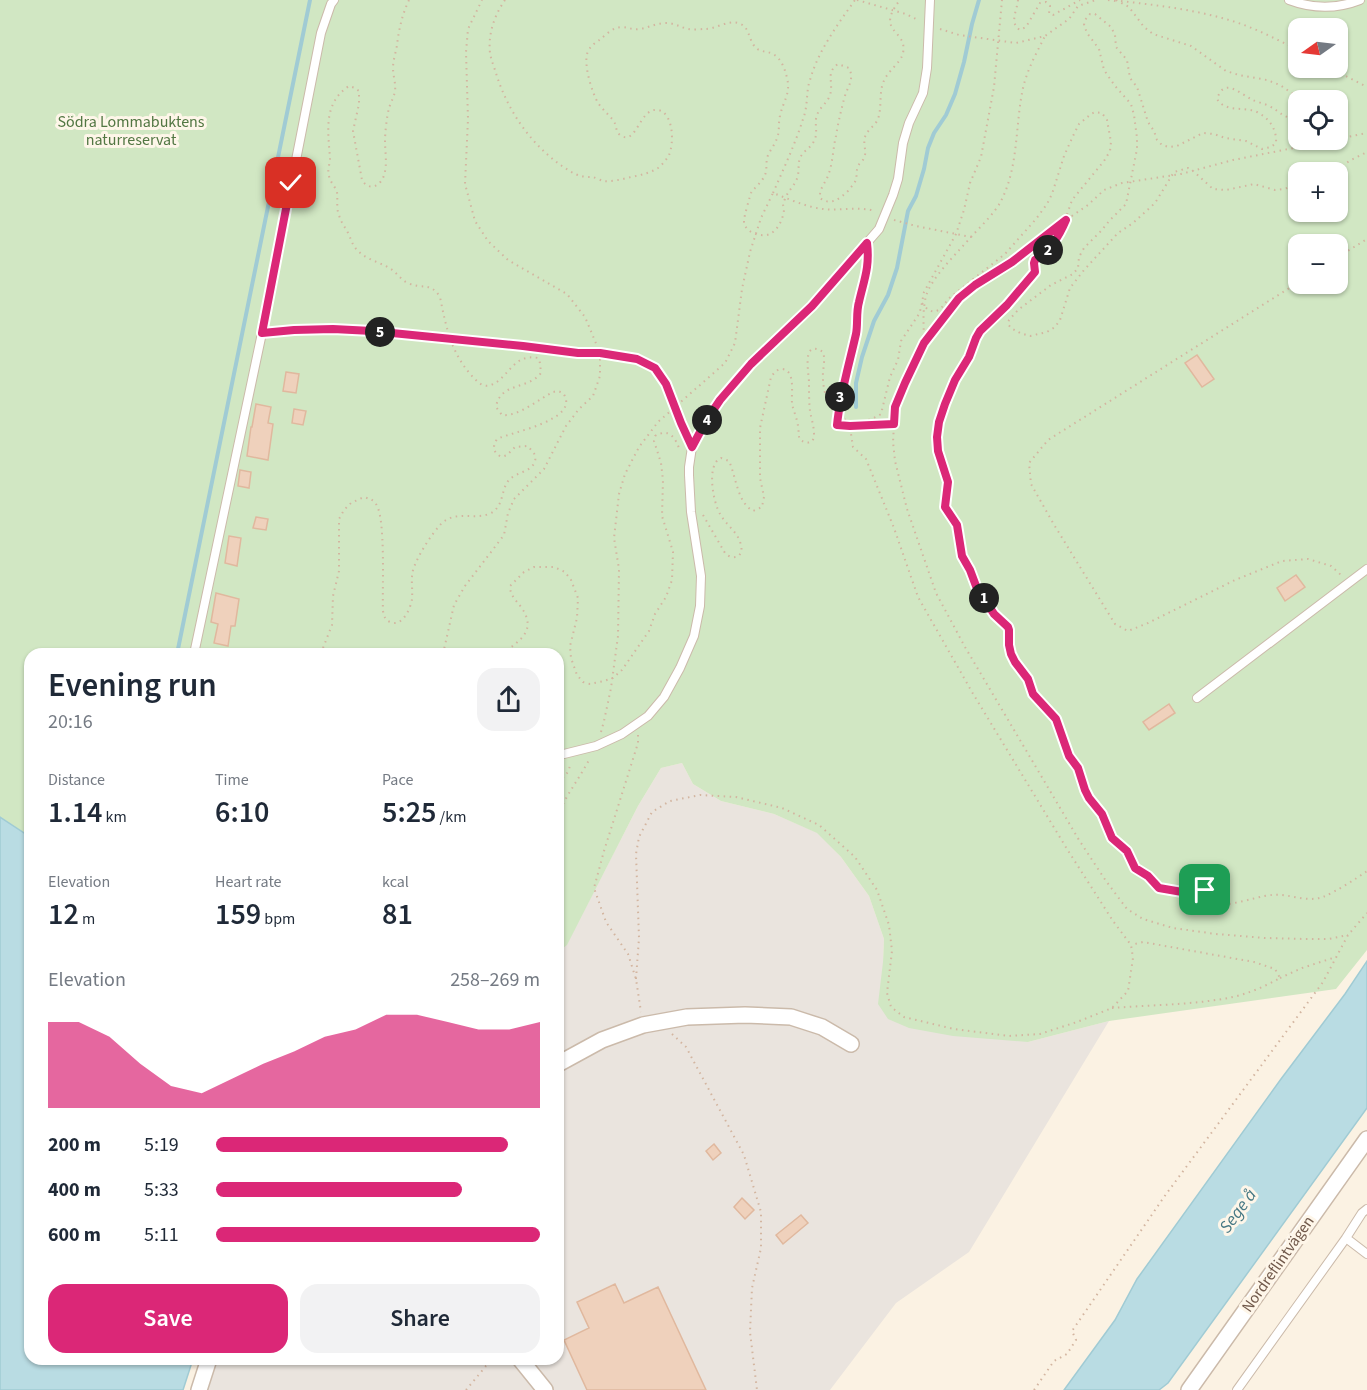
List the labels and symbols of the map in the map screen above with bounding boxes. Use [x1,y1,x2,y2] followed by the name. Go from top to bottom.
[1288,18,1348,78] north arrow
[57,111,205,151] park label: Södra Lommabuktens naturreservat
[265,157,316,208] pin
[1033,235,1063,265] pin: 2
[365,317,395,347] pin: 5
[825,382,855,412] pin: 3
[692,405,722,435] pin: 4
[969,583,999,613] pin: 1
[1179,864,1230,915] pin
[1213,1183,1263,1238] water label: Sege å
[1237,1211,1319,1317] street label: Nordreflintvägen

